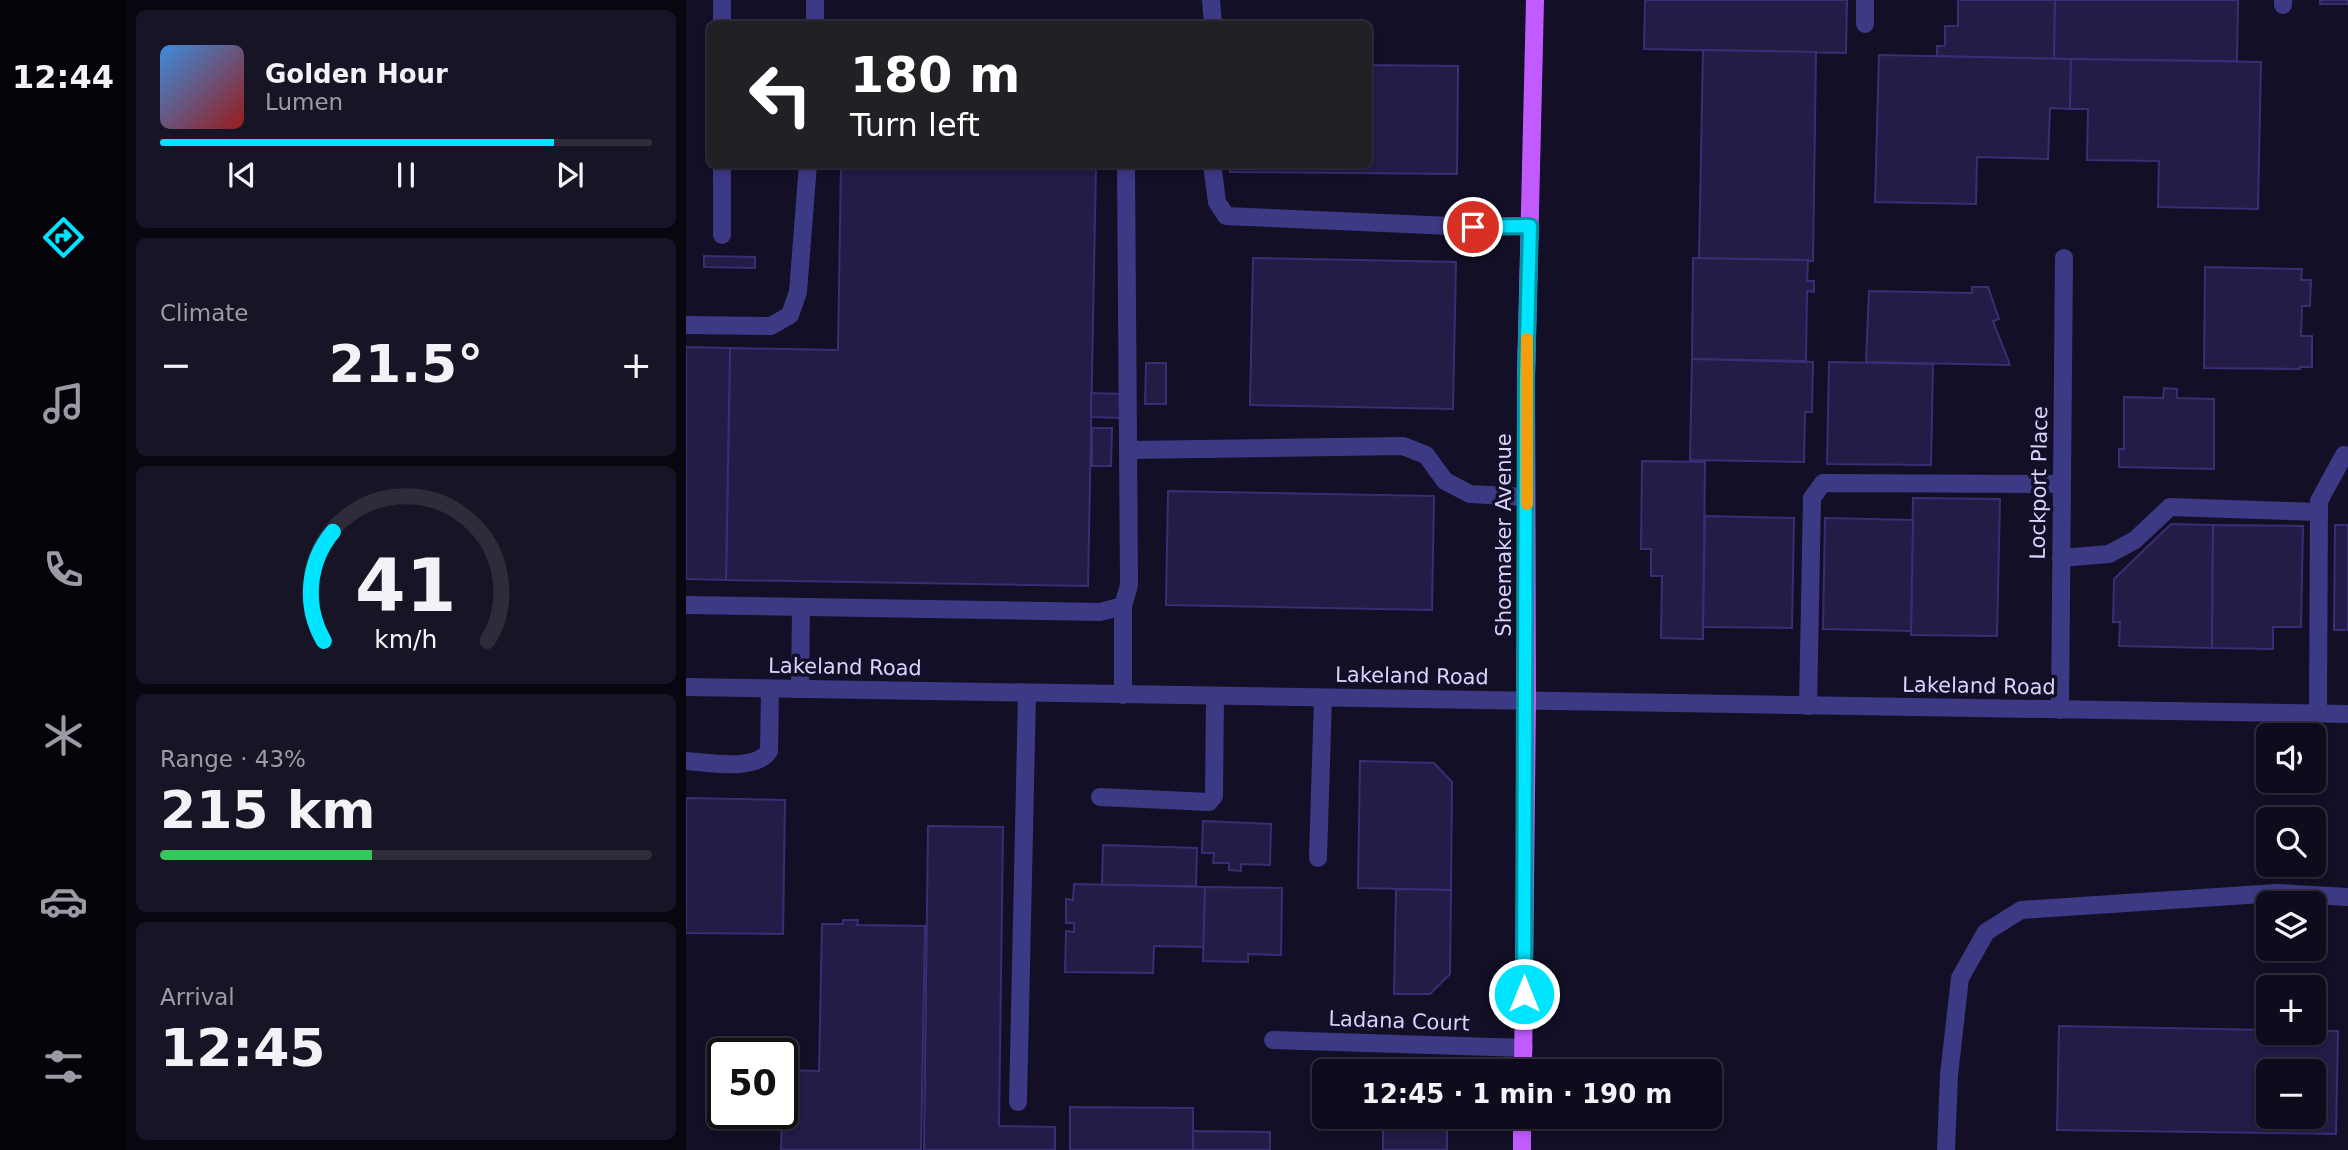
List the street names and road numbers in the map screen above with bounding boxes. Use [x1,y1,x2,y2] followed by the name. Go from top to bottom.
[2026,406,2052,560] street label: Lockport Place
[1492,433,1516,637] street label: Shoemaker Avenue
[768,654,922,680] street label: Lakeland Road
[1335,663,1489,689] street label: Lakeland Road
[1902,673,2056,699] street label: Lakeland Road
[1328,1007,1470,1035] street label: Ladana Court

